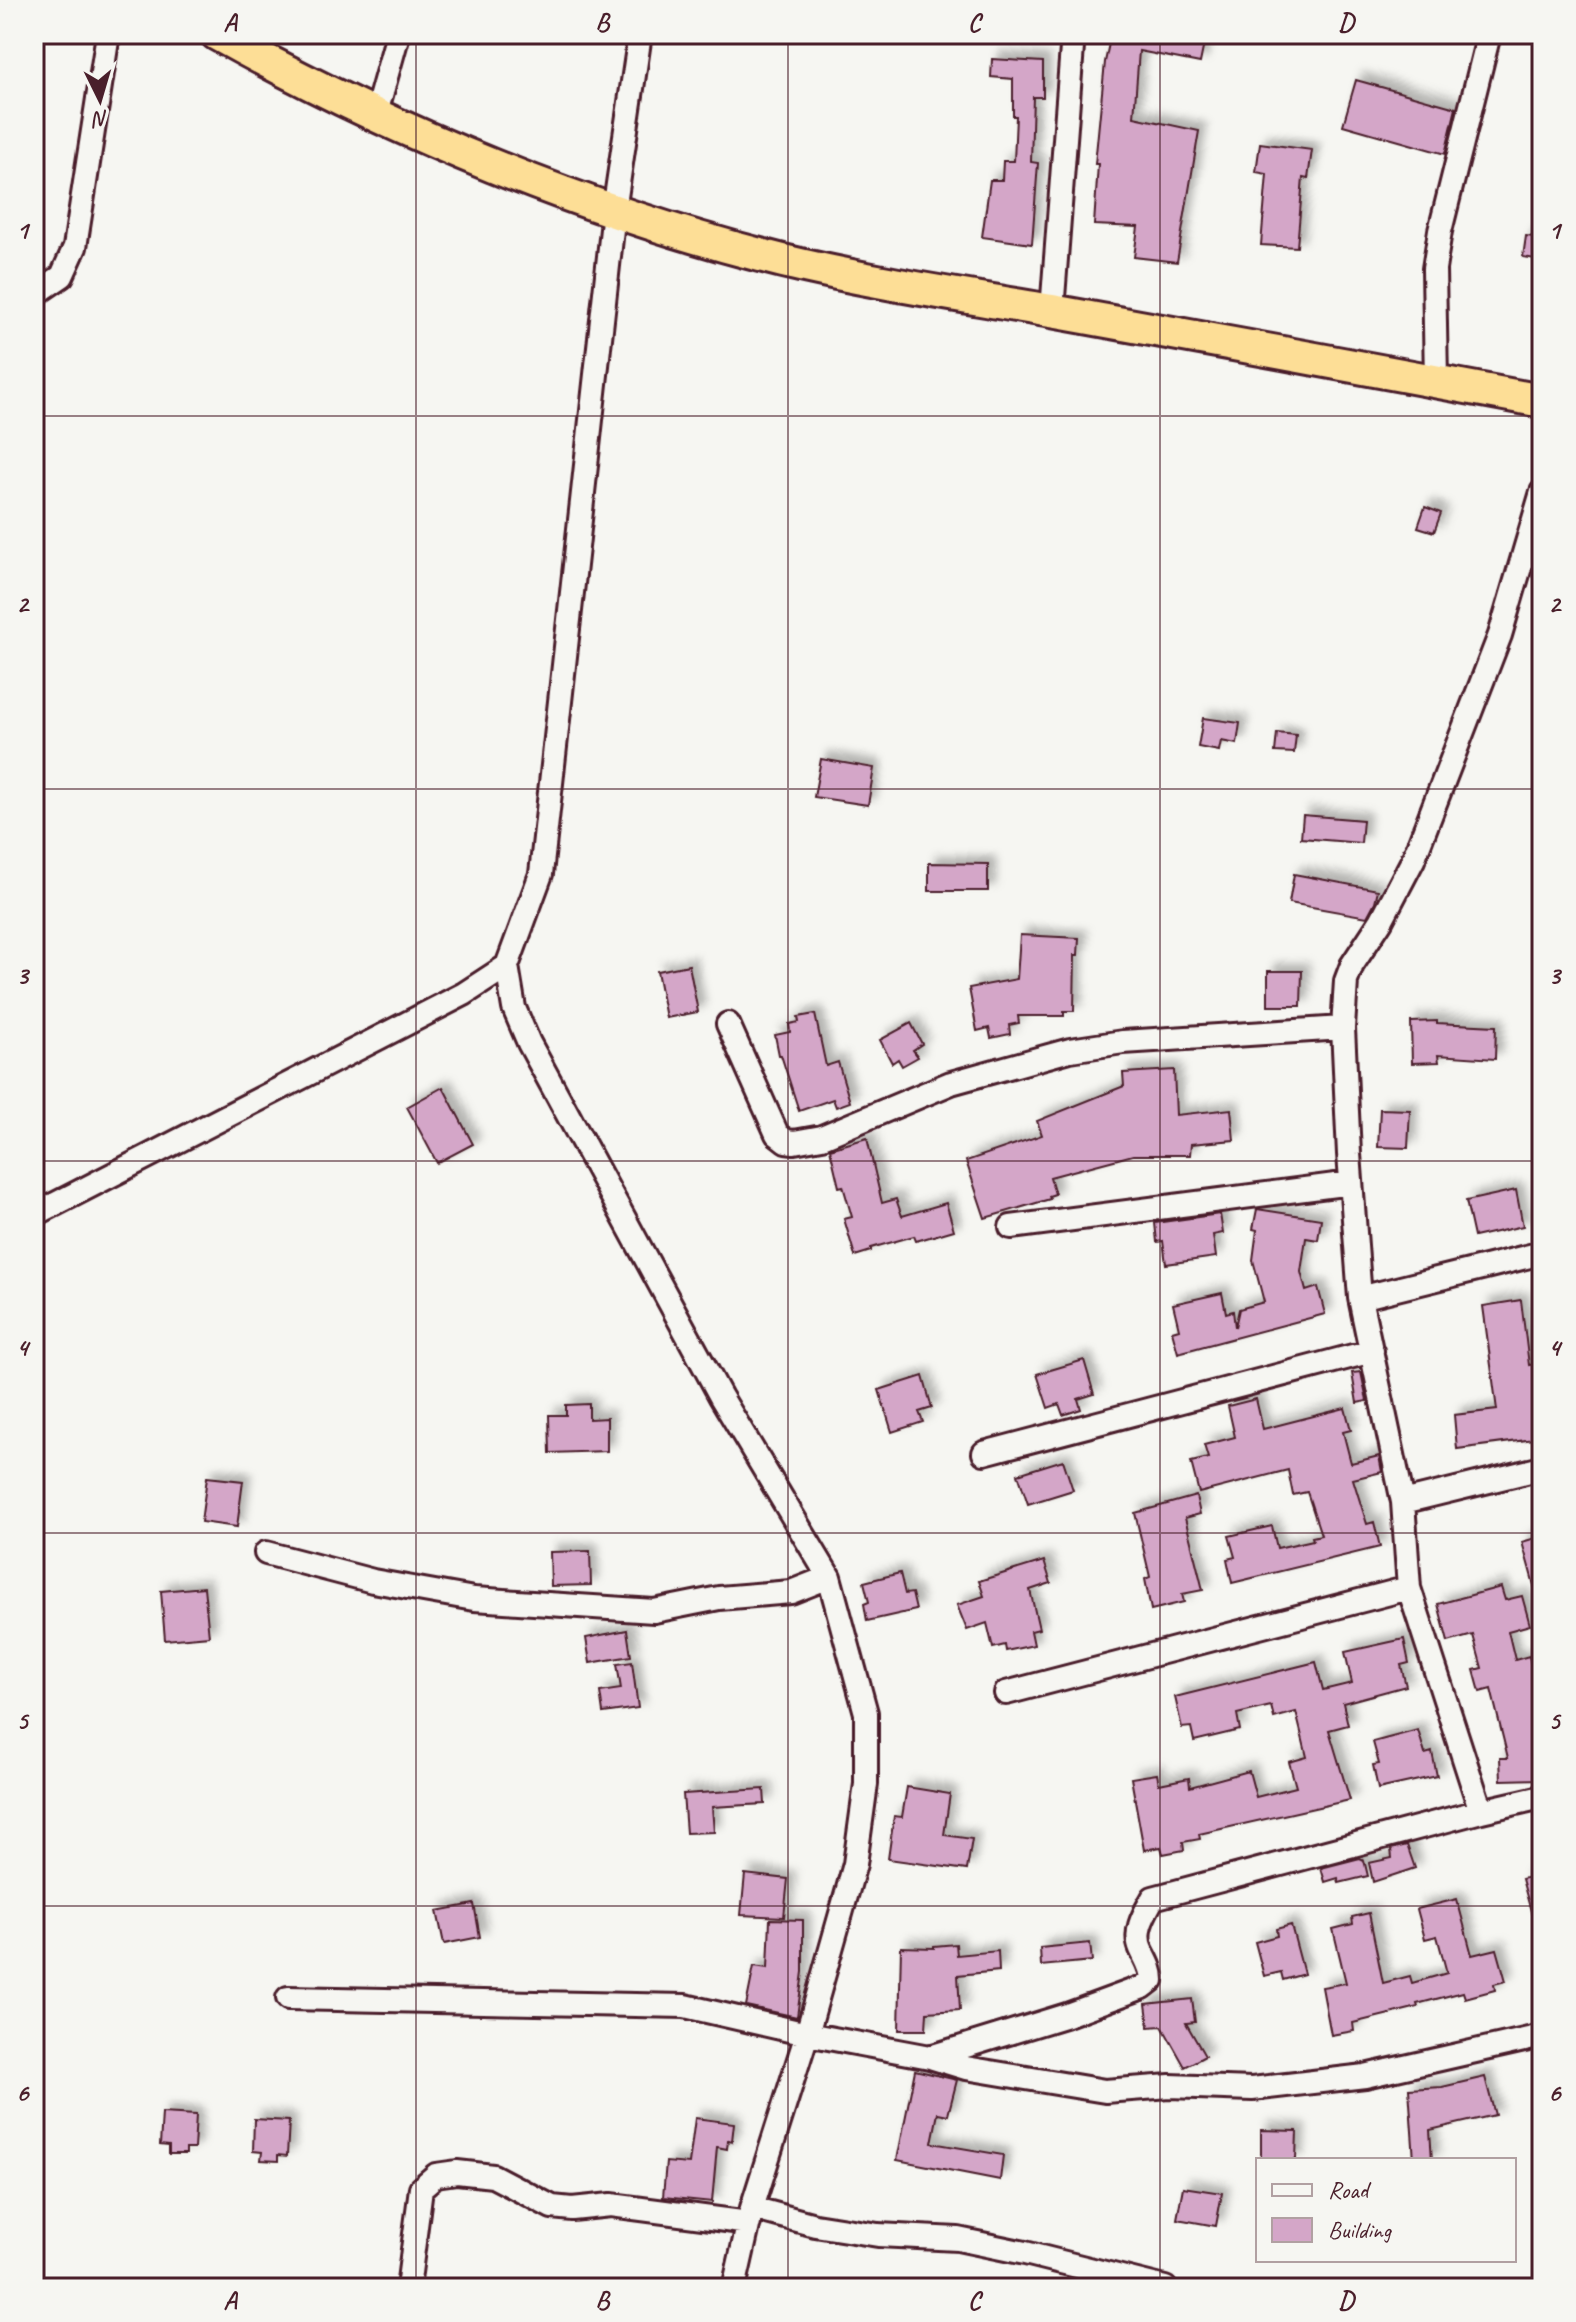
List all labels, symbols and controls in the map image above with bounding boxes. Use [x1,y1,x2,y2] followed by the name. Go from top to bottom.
[223,6,238,39] text: A
[595,6,611,39] text: B
[968,6,984,39] text: C
[1338,6,1356,39] text: D
[60,60,140,140] north arrow
[90,104,110,134] text: N
[16,214,31,247] text: 1
[1548,214,1563,247] text: 1
[16,587,30,620] text: 2
[1548,587,1562,620] text: 2
[16,959,30,992] text: 3
[1548,959,1562,992] text: 3
[16,1331,31,1364] text: 4
[1548,1331,1563,1364] text: 4
[16,1704,30,1737] text: 5
[1548,1704,1562,1737] text: 5
[16,2076,30,2109] text: 6
[1548,2076,1562,2109] text: 6
[1256,2158,1516,2262] legend
[1328,2175,1372,2205] text: Road
[1328,2215,1393,2245] text: Building
[223,2284,238,2317] text: A
[595,2284,611,2317] text: B
[968,2284,984,2317] text: C
[1338,2284,1356,2317] text: D

